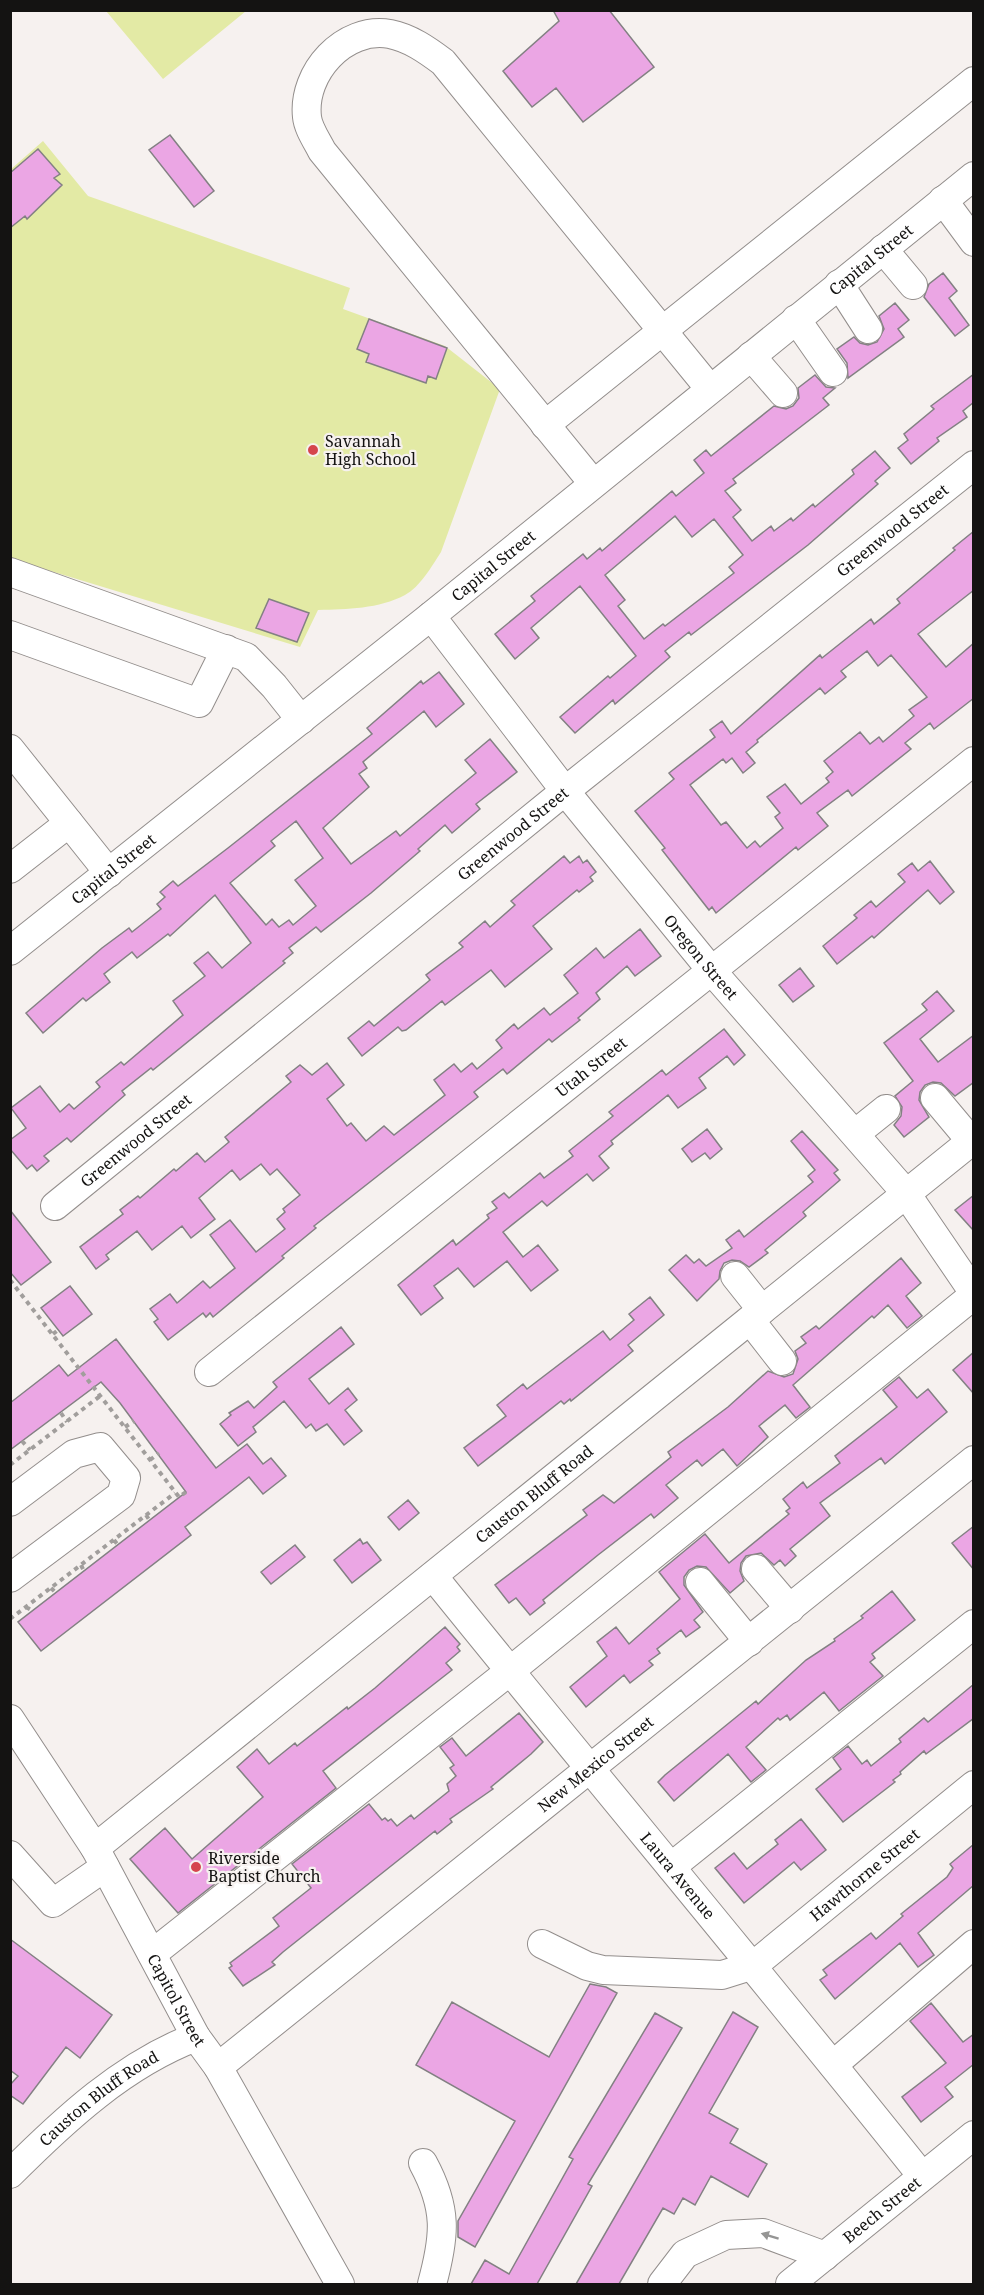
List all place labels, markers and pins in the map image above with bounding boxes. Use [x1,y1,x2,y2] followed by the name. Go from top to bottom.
[325,430,416,470] place label: Savannah High School
[306,443,320,457] marker: Savannah High School
[208,1847,321,1887] place label: Riverside Baptist Church
[189,1860,203,1874] marker: Riverside Baptist Church

